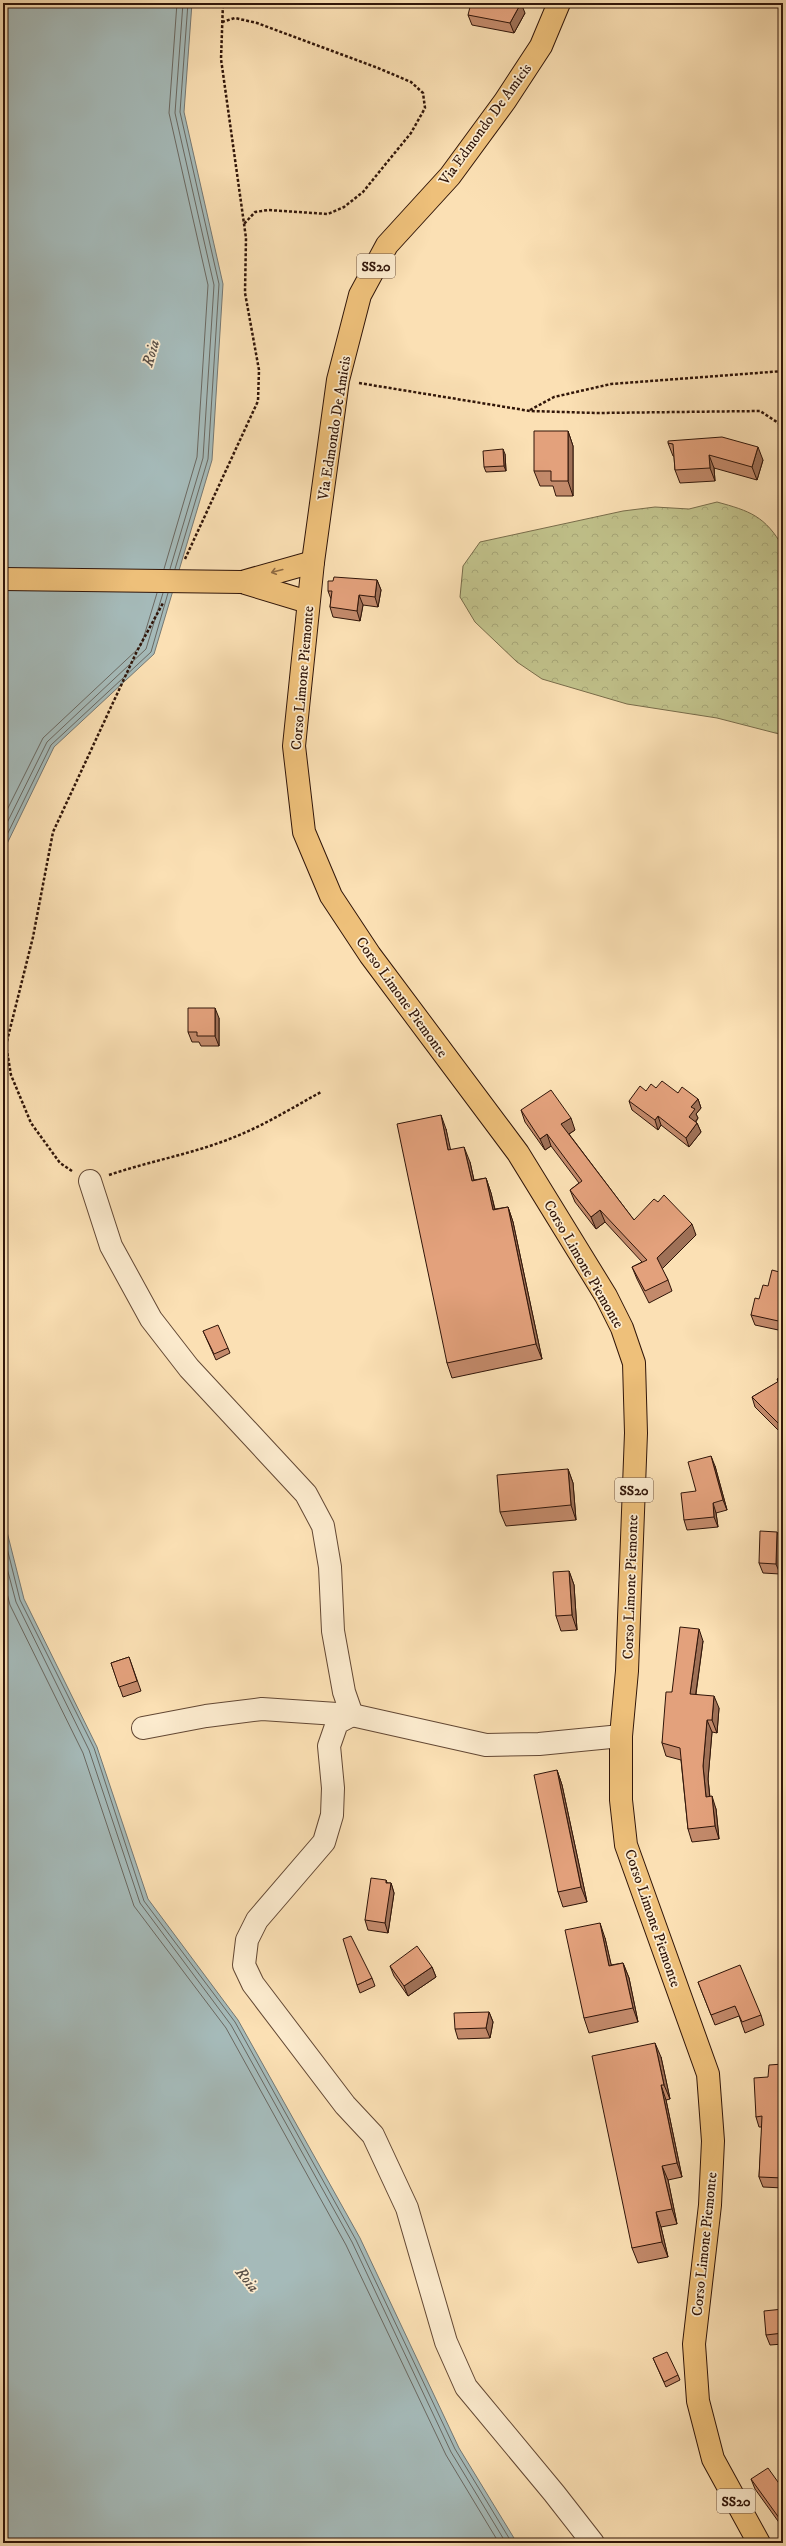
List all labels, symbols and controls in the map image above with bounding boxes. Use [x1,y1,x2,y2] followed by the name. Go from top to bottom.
[434,60,536,190] street label: Via Edmondo De Amicis
[357,254,395,278] road number: SS20
[137,337,164,370] water label: Roia
[314,355,355,503] street label: Via Edmondo De Amicis
[271,567,284,575] one-way arrow
[287,605,318,751] street label: Corso Limone Piemonte
[351,933,452,1061] street label: Corso Limone Piemonte
[539,1197,628,1332] street label: Corso Limone Piemonte
[615,1478,653,1502] road number: SS20
[618,1514,643,1660] street label: Corso Limone Piemonte
[620,1847,685,1990] street label: Corso Limone Piemonte
[687,2171,722,2317] street label: Corso Limone Piemonte
[230,2262,264,2297] water label: Roia
[717,2489,755,2513] road number: SS20

